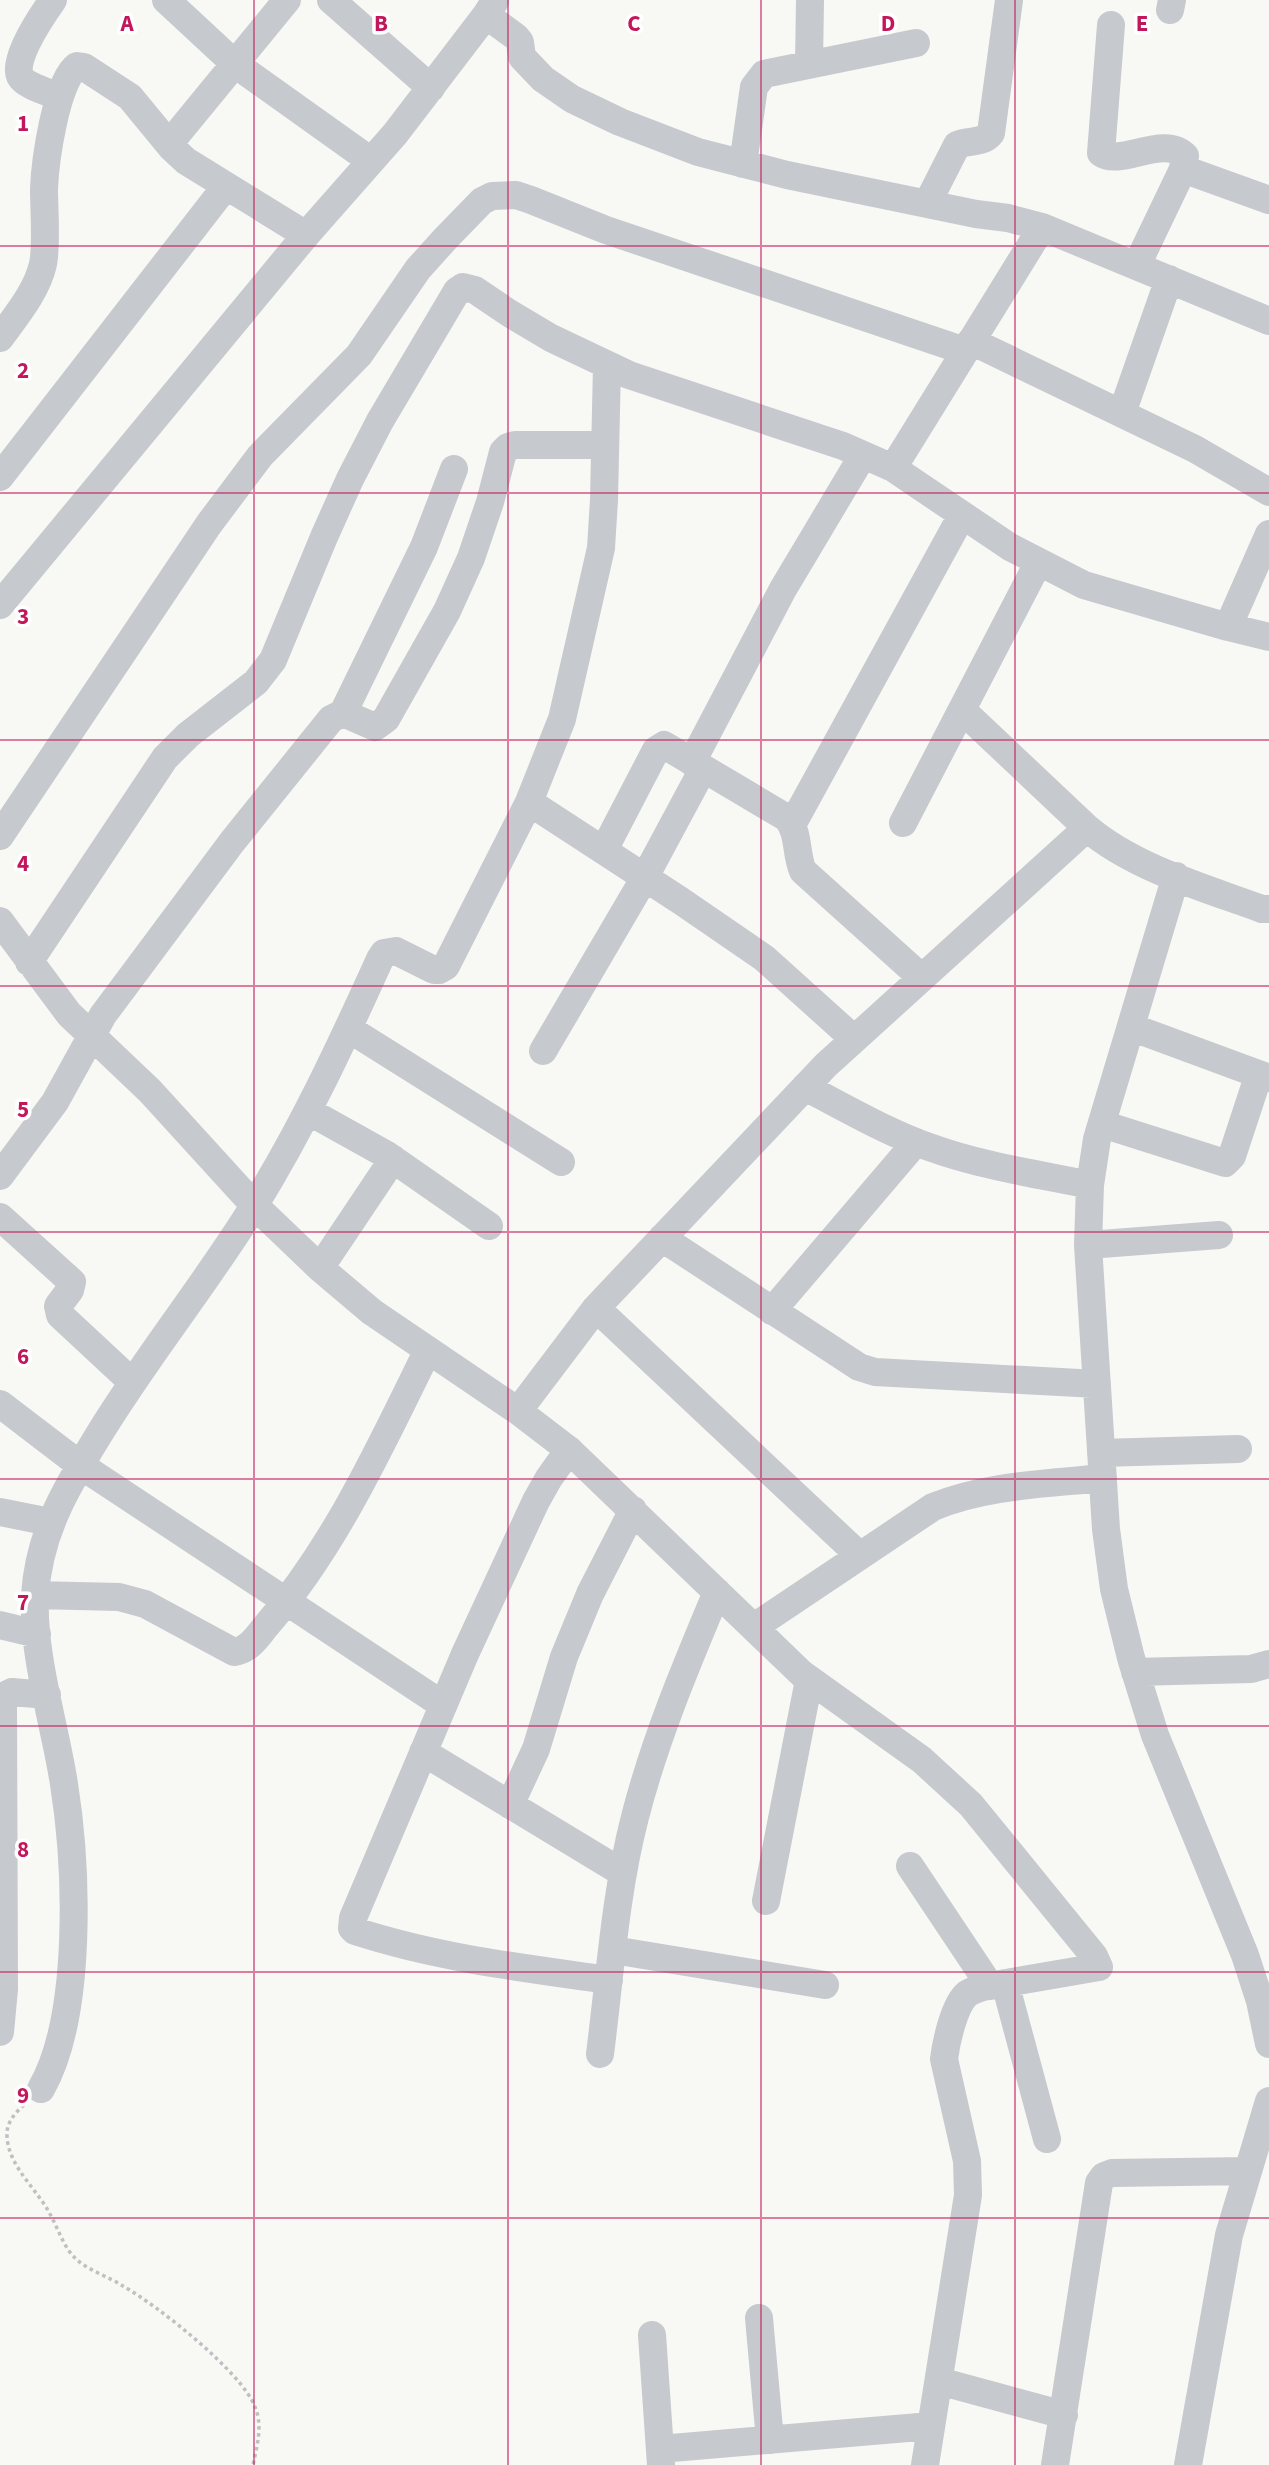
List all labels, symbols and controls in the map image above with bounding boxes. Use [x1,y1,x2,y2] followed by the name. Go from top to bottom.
[119,7,134,40] text: A
[374,7,388,40] text: B
[627,7,641,40] text: C
[881,7,895,40] text: D
[1136,7,1148,40] text: E
[17,107,29,140] text: 1
[17,354,29,387] text: 2
[17,600,29,633] text: 3
[17,847,29,880] text: 4
[17,1093,29,1126] text: 5
[17,1340,29,1373] text: 6
[17,1586,29,1619] text: 7
[17,1833,29,1866] text: 8
[17,2079,29,2112] text: 9

